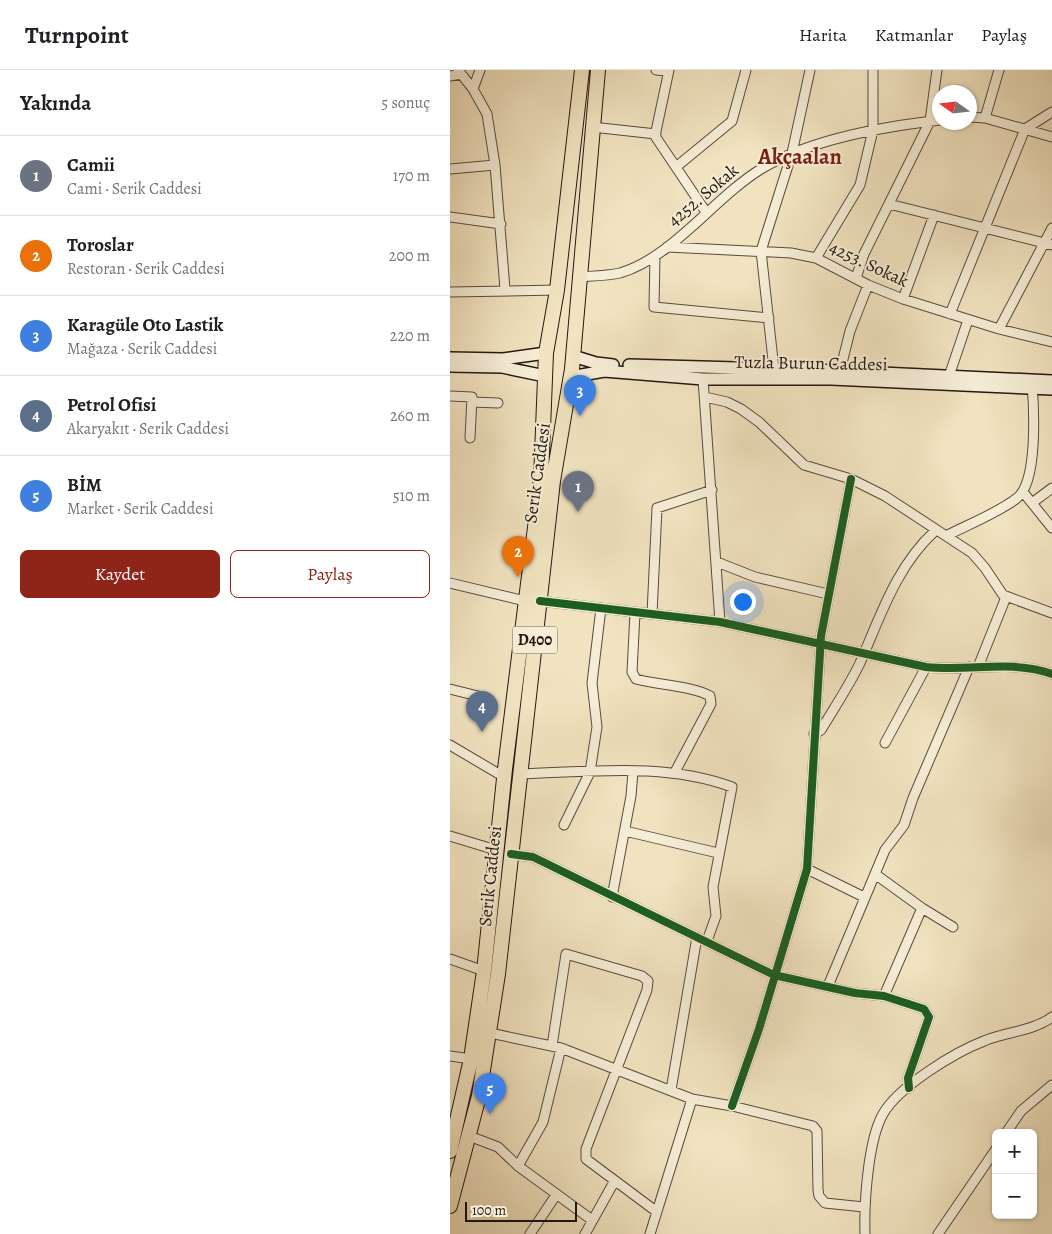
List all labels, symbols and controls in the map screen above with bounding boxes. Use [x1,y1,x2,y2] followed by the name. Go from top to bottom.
[25,19,129,51] text: Turnpoint
[799,23,847,47] text: Harita
[875,23,953,47] text: Katmanlar
[981,23,1027,47] text: Paylaş
[932,85,977,130] north arrow
[20,89,91,117] text: Yakında
[381,92,430,114] text: 5 sonuç
[757,142,842,172] district label: Akçaalan
[67,152,115,178] text: Camii
[662,158,744,232] street label: 4252. Sokak
[33,165,39,187] text: 1
[393,165,430,187] text: 170 m
[67,178,202,200] text: Cami · Serik Caddesi
[67,232,134,258] text: Toroslar
[826,235,912,293] street label: 4253. Sokak
[32,245,40,267] text: 2
[389,245,430,267] text: 200 m
[67,258,225,280] text: Restoran · Serik Caddesi
[67,312,223,338] text: Karagüle Oto Lastik
[33,325,39,347] text: 3
[390,325,430,347] text: 220 m
[67,338,217,360] text: Mağaza · Serik Caddesi
[734,350,888,376] street label: Tuzla Burun Caddesi
[564,375,596,416] pin: 3
[67,392,156,418] text: Petrol Ofisi
[32,405,40,427] text: 4
[390,405,430,427] text: 260 m
[67,418,229,440] text: Akaryakıt · Serik Caddesi
[518,421,556,525] street label: Serik Caddesi
[562,471,594,512] pin: 1
[67,472,102,498] text: BİM
[33,485,39,507] text: 5
[393,485,430,507] text: 510 m
[67,498,213,520] text: Market · Serik Caddesi
[502,536,534,577] pin: 2
[20,550,220,598] button: Kaydet
[230,550,430,598] button: Paylaş
[730,589,756,615] your location
[512,626,558,654] road number: D400
[466,691,498,732] pin: 4
[473,824,507,928] street label: Serik Caddesi
[474,1073,506,1114] pin: 5
[992,1129,1037,1219] map controls
[992,1129,1037,1174] button: +
[992,1174,1037,1219] button: −
[465,1199,578,1222] scale bar
[472,1201,506,1220] text: 100 m

